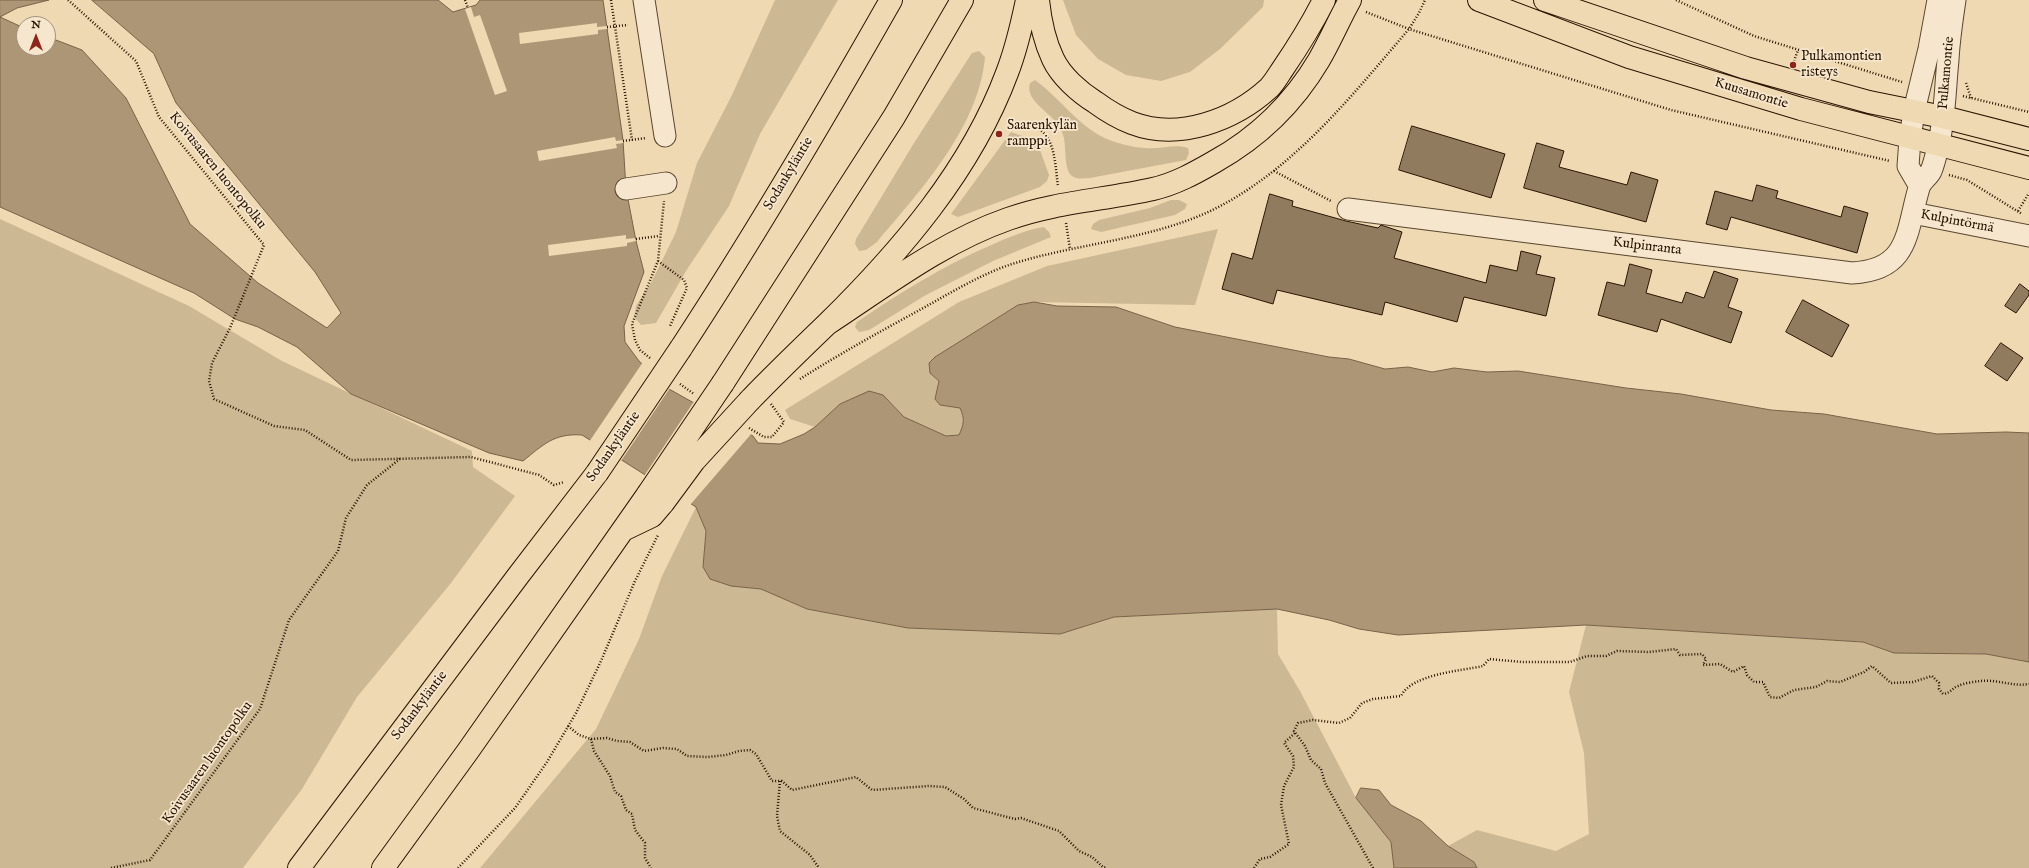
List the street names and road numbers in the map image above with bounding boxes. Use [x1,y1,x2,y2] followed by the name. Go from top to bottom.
[1935,36,1959,110] street label: Pulkamontie
[1712,75,1790,113] street label: Kuusamontie
[165,109,269,233] street label: Koivusaaren luontopolku
[761,134,817,214] street label: Sodankyläntie
[1919,207,1995,237] street label: Kulpintörmä
[1612,234,1682,260] street label: Kulpinranta
[584,409,644,485] street label: Sodankyläntie
[389,668,451,744] street label: Sodankyläntie
[159,699,257,827] street label: Koivusaaren luontopolku

